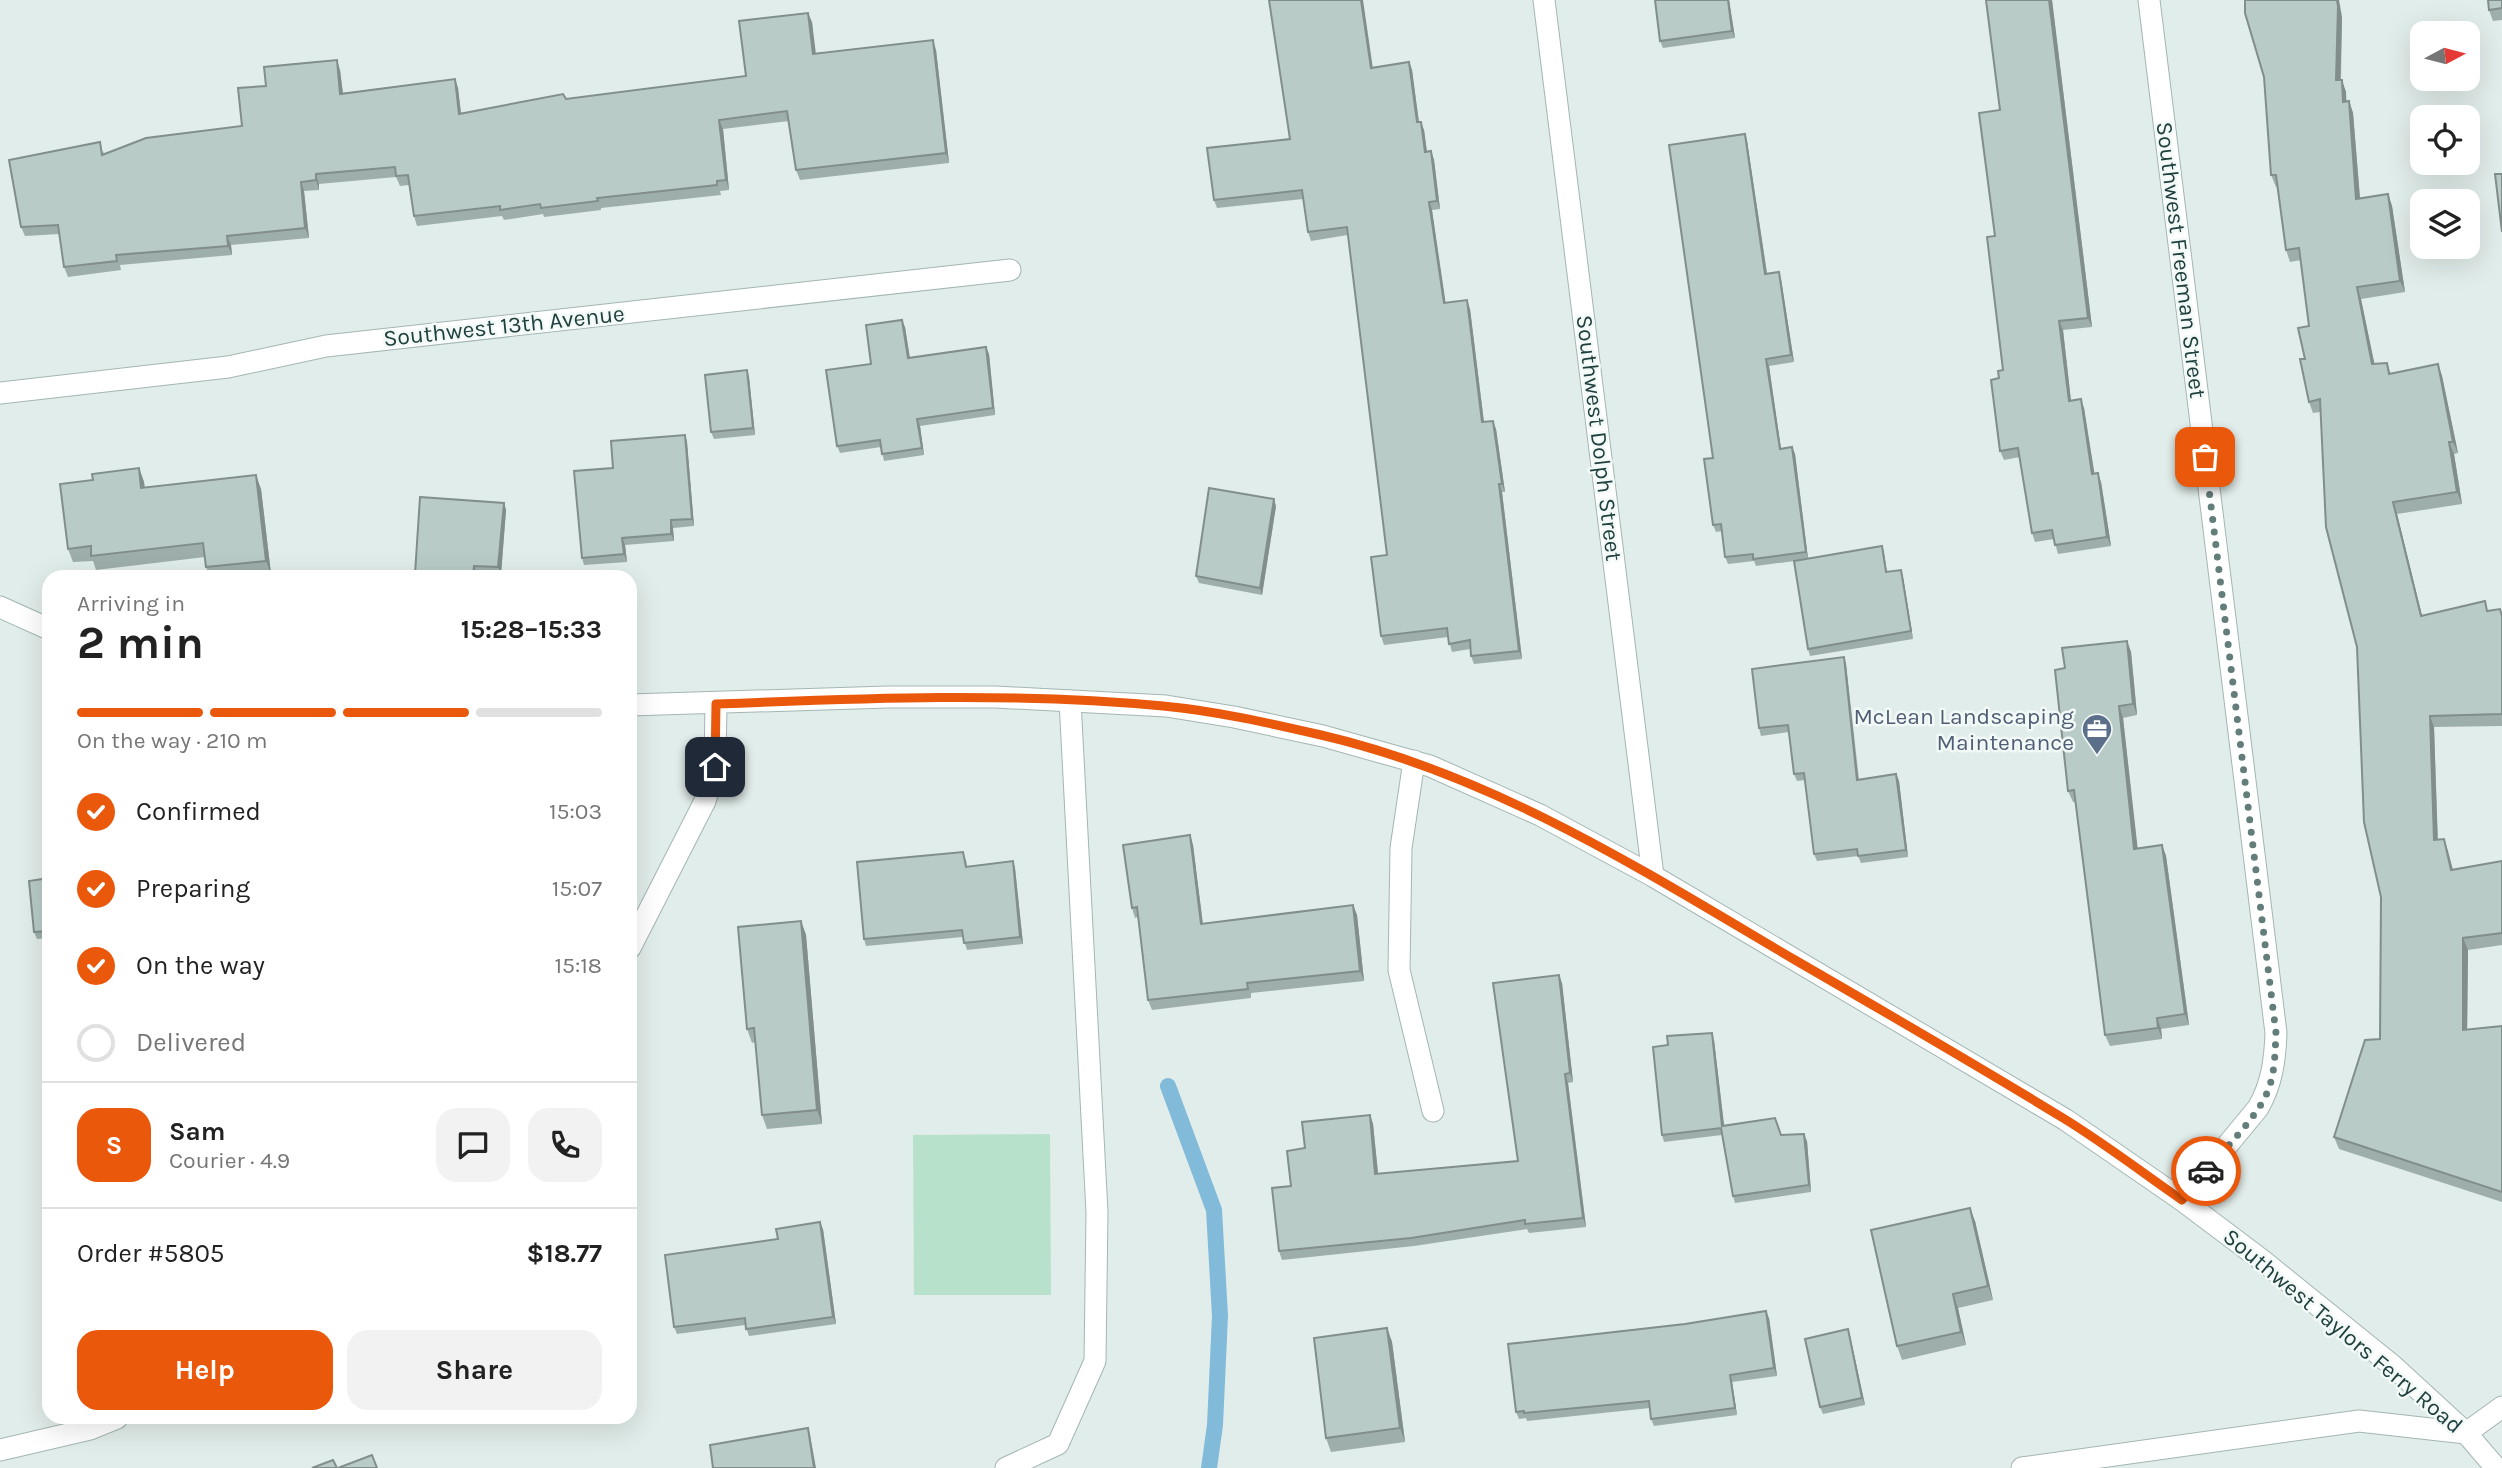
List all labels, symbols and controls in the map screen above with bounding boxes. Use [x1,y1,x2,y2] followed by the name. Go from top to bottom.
[2410,21,2480,91] north arrow
[2410,21,2480,259] map controls
[2410,105,2480,175] button: locate
[2151,120,2211,400] street label: Southwest Freeman Street
[2410,189,2480,259] button: layers
[382,300,626,352] street label: Southwest 13th Avenue
[1571,313,1628,563] street label: Southwest Dolph Street
[2175,427,2235,487] pin
[2186,438,2224,476] icon: bag
[77,590,185,617] text: Arriving in
[461,614,602,645] text: 15:28–15:33
[77,616,204,670] text: 2 min
[1853,703,2074,756] place label: McLean Landscaping Maintenance
[2080,712,2114,756] office icon: McLean Landscaping Maintenance
[77,727,268,754] text: On the way · 210 m
[685,737,745,797] pin
[696,748,734,786] icon: home
[77,793,115,831] icon: check
[136,796,261,827] text: Confirmed
[549,798,602,825] text: 15:03
[77,870,115,908] icon: check
[136,873,250,904] text: Preparing
[552,875,602,902] text: 15:07
[77,947,115,985] icon: check
[136,950,265,981] text: On the way
[554,952,602,979] text: 15:18
[136,1027,246,1058] text: Delivered
[436,1108,510,1182] button: chat
[528,1108,602,1182] button: phone
[169,1116,225,1147] text: Sam
[106,1130,122,1161] text: S
[2171,1136,2241,1206] courier
[169,1147,290,1174] text: Courier · 4.9
[2187,1152,2225,1190] icon: car
[2218,1223,2468,1439] street label: Southwest Taylors Ferry Road
[77,1238,225,1269] text: Order #5805
[527,1238,602,1269] text: $18.77
[77,1330,333,1410] button: Help
[347,1330,602,1410] button: Share

